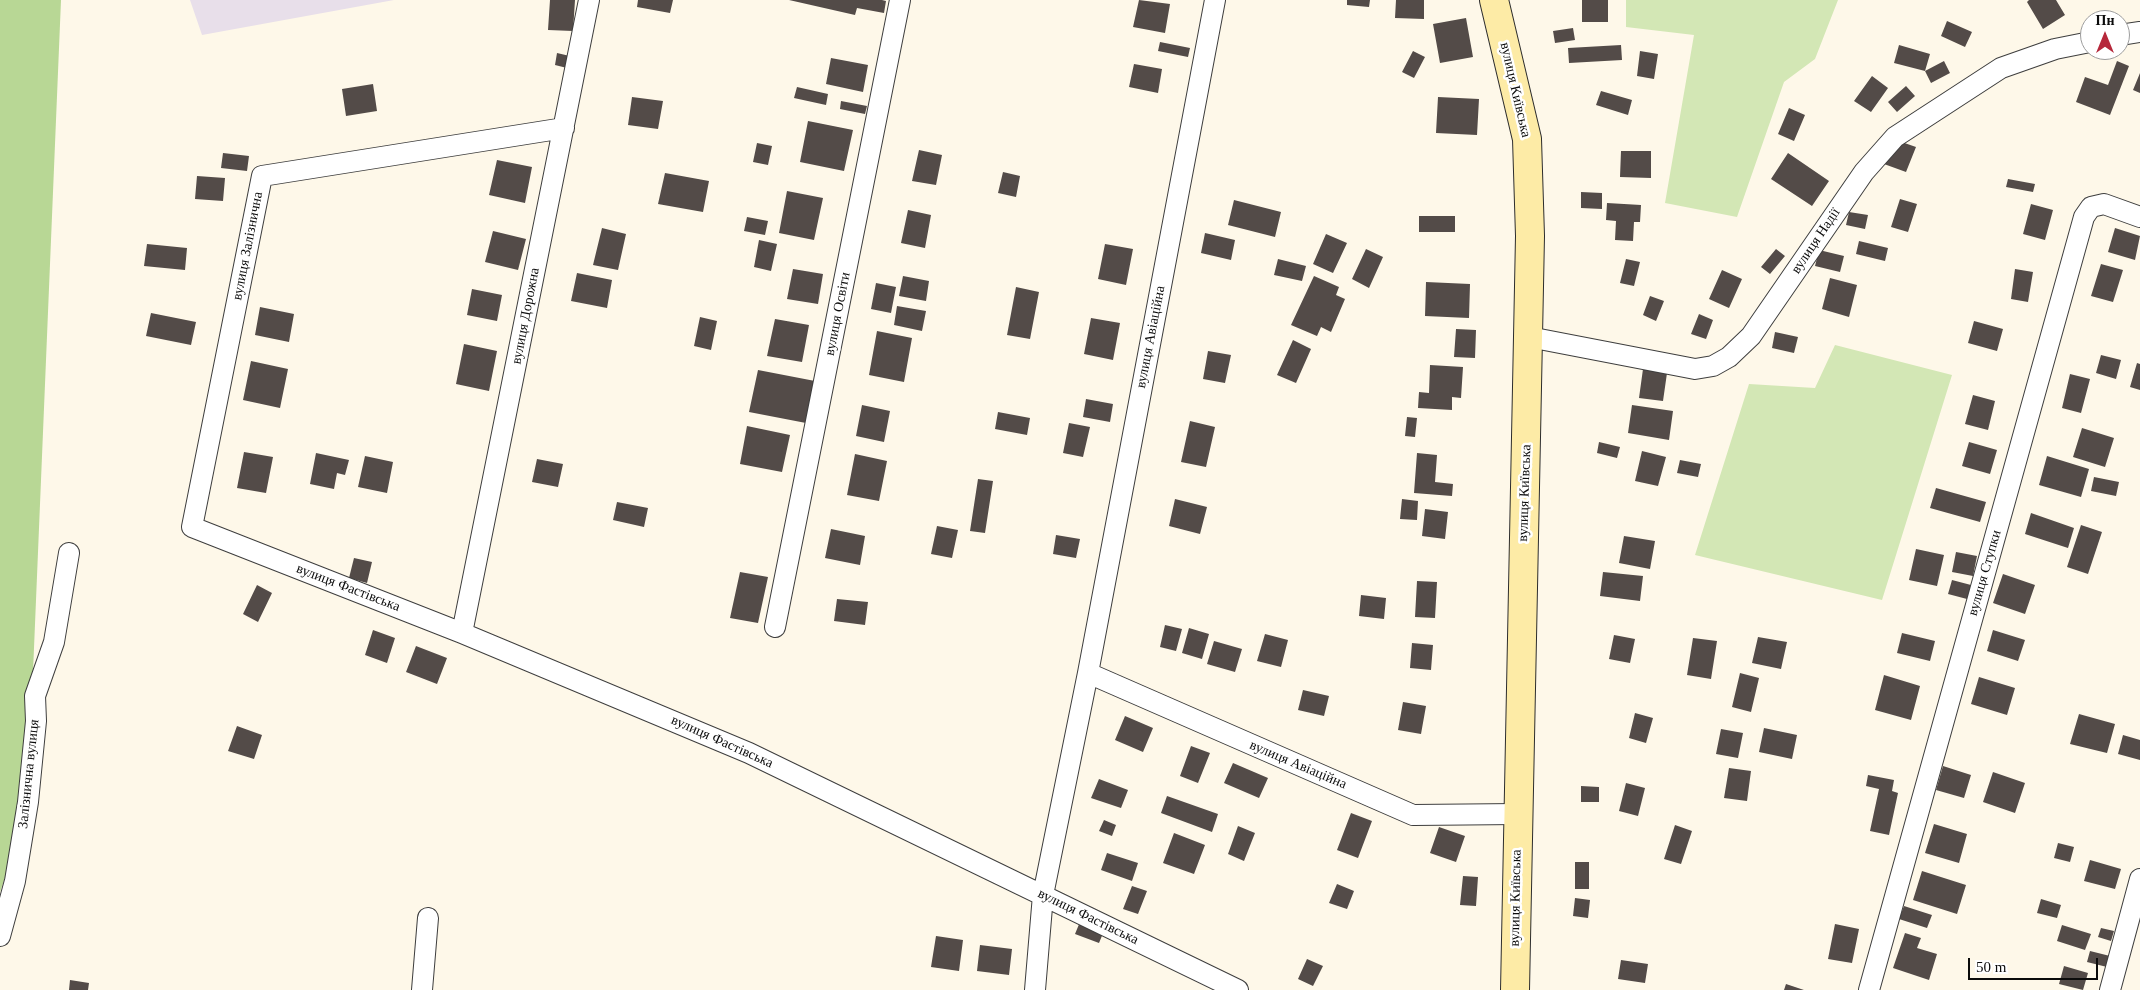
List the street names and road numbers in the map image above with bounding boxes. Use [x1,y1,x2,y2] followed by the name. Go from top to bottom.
[1496,41,1534,139] street label: вулиця Київська
[229,190,267,302] street label: вулиця Залізнична
[1788,205,1844,277] street label: вулиця Надії
[508,266,544,366] street label: вулиця Дорожна
[822,271,854,357] street label: вулиця Освіти
[1133,284,1169,390] street label: вулиця Авіаційна
[1515,444,1535,542] street label: вулиця Київська
[1965,528,2005,618] street label: вулиця Ступки
[294,560,402,616] street label: вулиця Фастівська
[668,712,776,772] street label: вулиця Фастівська
[15,718,43,830] street label: Залізнична вулиця
[1247,737,1349,793] street label: вулиця Авіаційна
[1507,849,1525,947] street label: вулиця Київська
[1035,885,1141,949] street label: вулиця Фастівська

